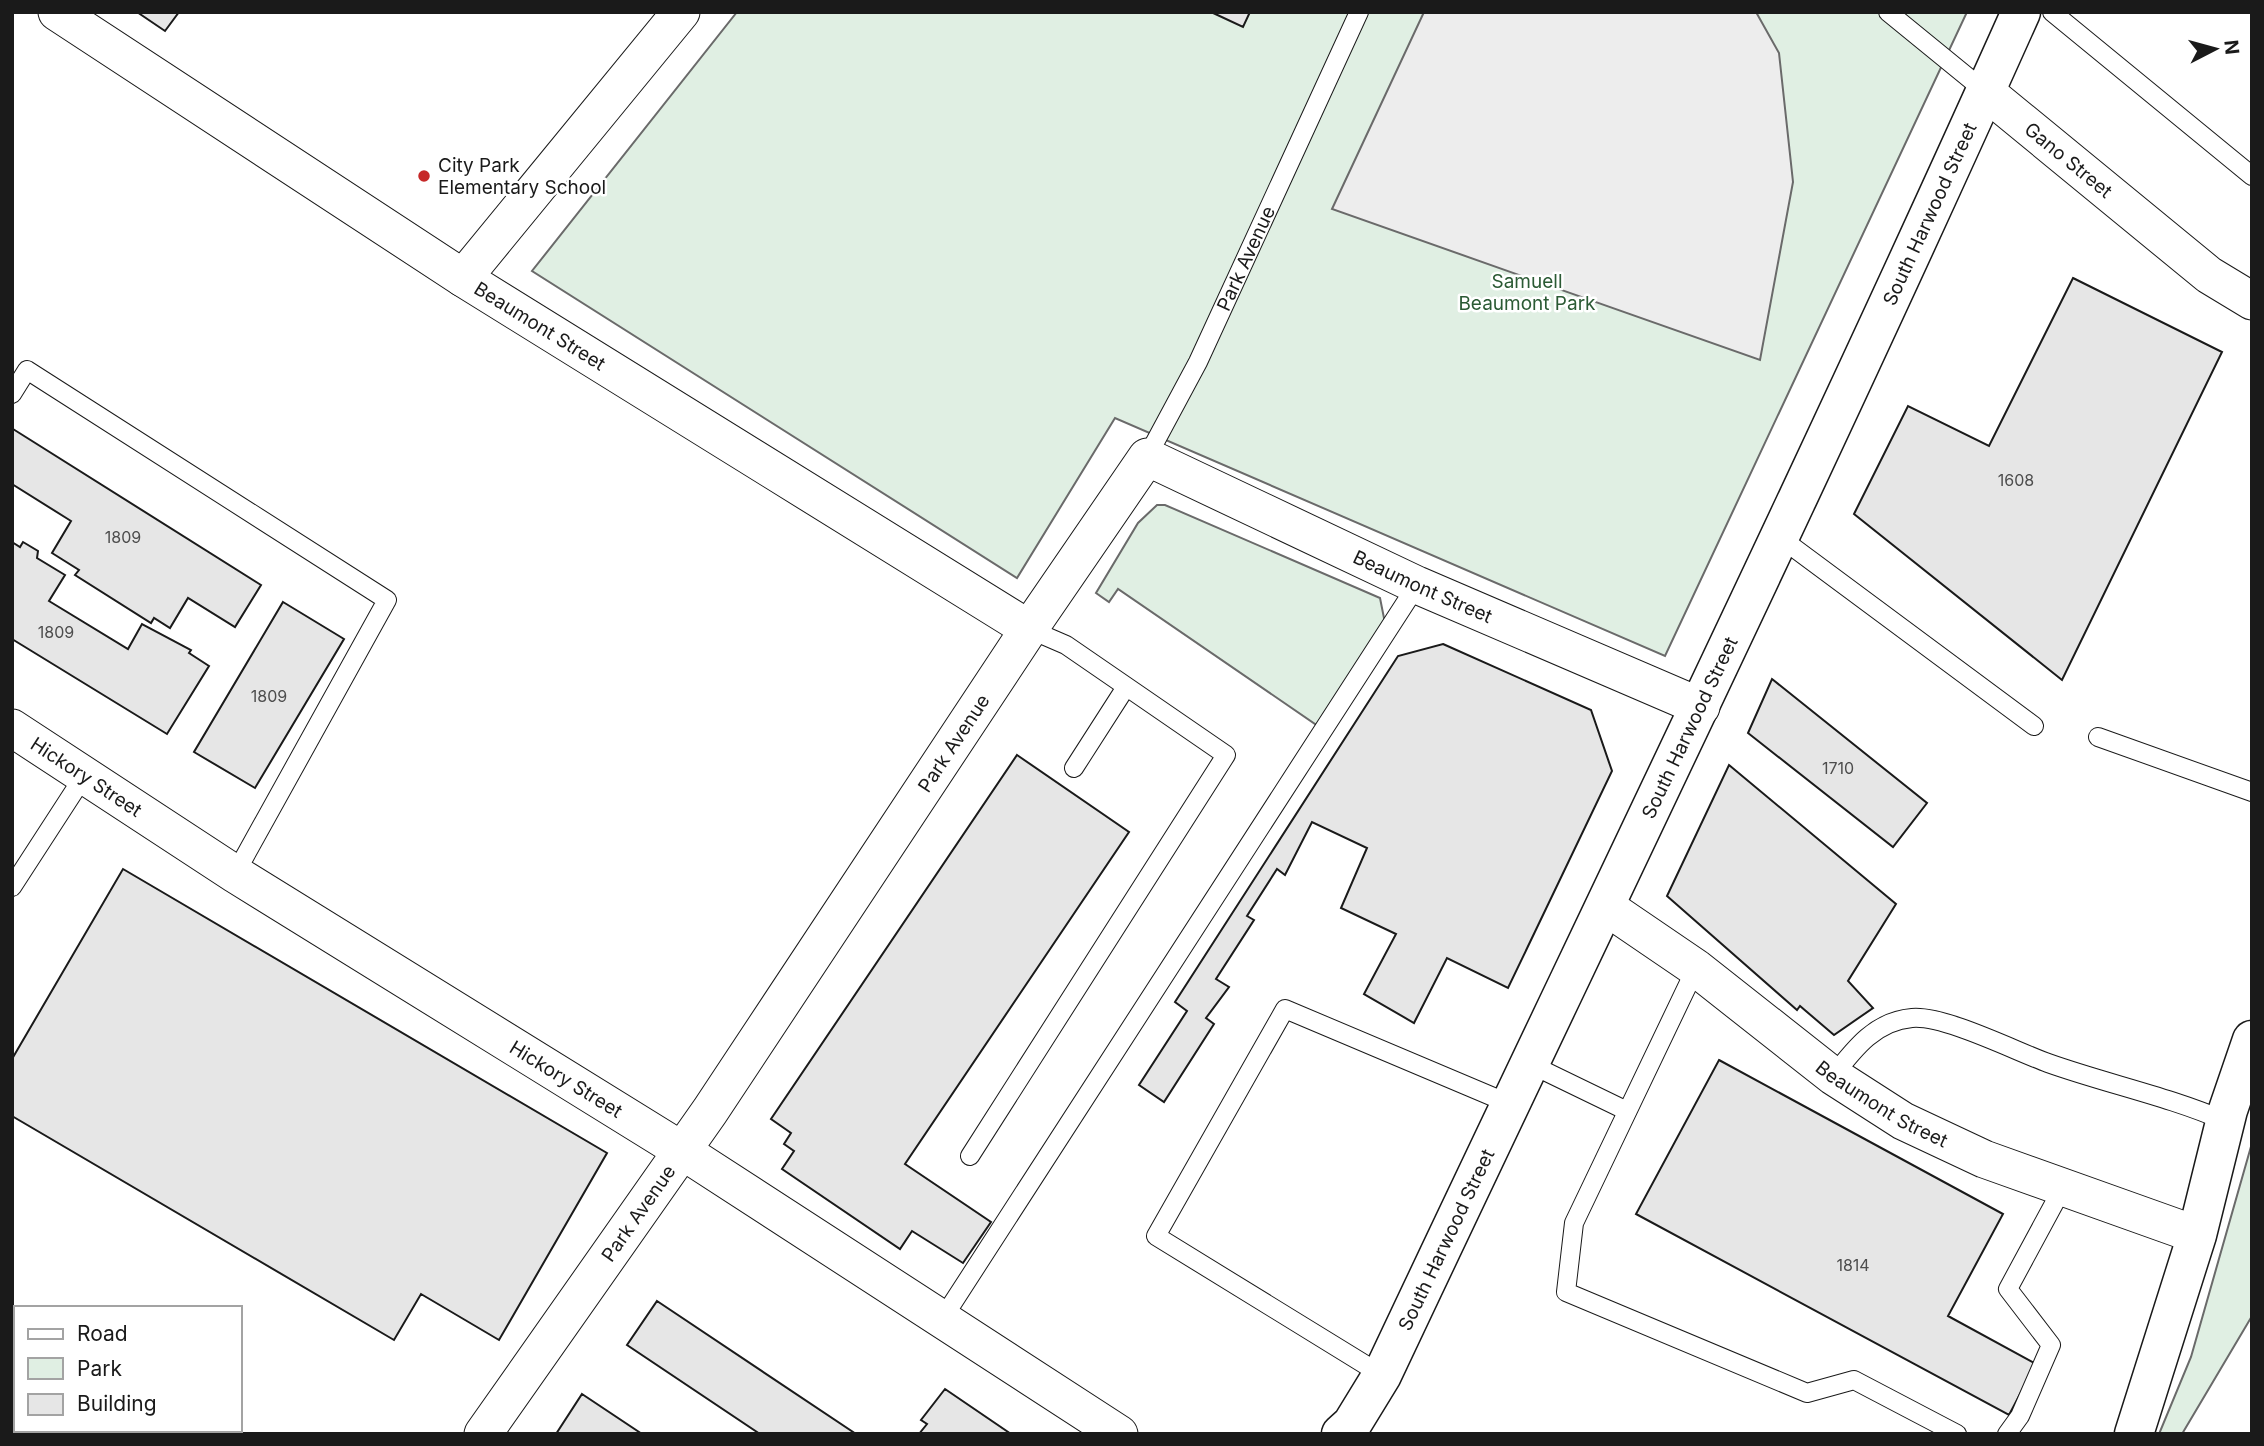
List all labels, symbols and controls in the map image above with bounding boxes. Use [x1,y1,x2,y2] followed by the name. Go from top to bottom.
[2180,14,2250,84] north arrow
[2219,39,2244,56] text: N
[2020,118,2117,203] street label: Gano Street
[1878,119,1982,309] street label: South Harwood Street
[438,154,606,199] place label: City Park Elementary School
[416,168,432,184] marker: City Park Elementary School
[1212,202,1280,315] street label: Park Avenue
[1458,270,1596,315] park label: Samuell Beaumont Park
[470,277,610,376] street label: Beaumont Street
[1998,470,2034,490] house number: 1608
[105,527,141,547] house number: 1809
[1349,545,1496,628] street label: Beaumont Street
[38,622,74,642] house number: 1809
[1637,633,1743,822] street label: South Harwood Street
[251,686,287,706] house number: 1809
[913,690,995,797] street label: Park Avenue
[26,732,146,822] street label: Hickory Street
[1822,758,1854,778] house number: 1710
[505,1036,626,1123] street label: Hickory Street
[1811,1056,1951,1152] street label: Beaumont Street
[1394,1145,1499,1334] street label: South Harwood Street
[597,1161,681,1266] street label: Park Avenue
[1836,1255,1870,1275] house number: 1814
[14,1306,242,1432] legend
[77,1321,128,1346] text: Road
[77,1356,122,1381] text: Park
[77,1391,157,1416] text: Building

